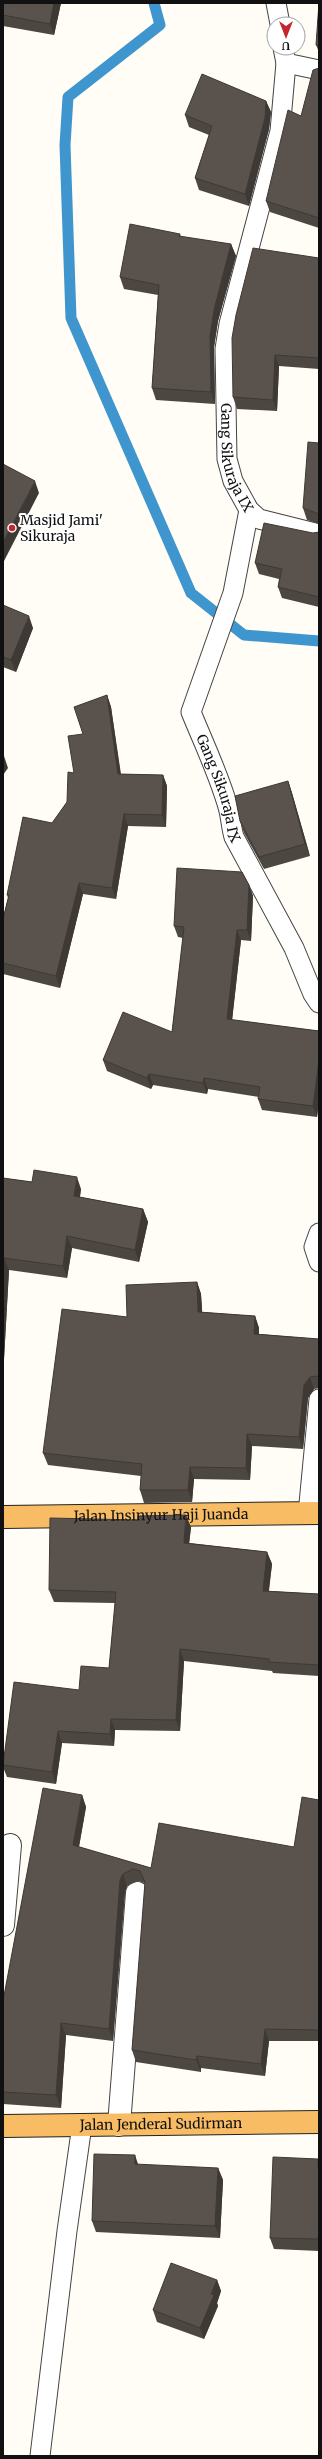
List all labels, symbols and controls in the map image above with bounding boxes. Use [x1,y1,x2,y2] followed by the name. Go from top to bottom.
[266,16,306,56] north arrow
[281,39,290,53] text: U
[217,403,257,515] street label: Gang Sikuraja IX
[20,511,103,545] place label: Masjid Jami' Sikuraja
[7,523,17,533] marker: Masjid Jami' Sikuraja
[192,732,244,846] street label: Gang Sikuraja IX
[72,1505,249,1525] street label: Jalan Insinyur Haji Juanda
[79,2114,242,2134] street label: Jalan Jenderal Sudirman

